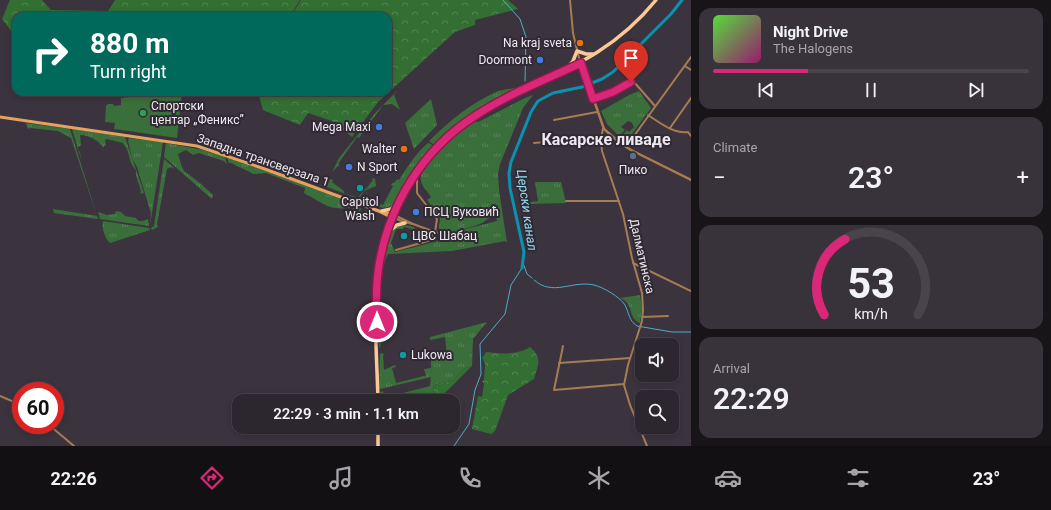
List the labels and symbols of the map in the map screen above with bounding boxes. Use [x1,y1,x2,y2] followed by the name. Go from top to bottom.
[503,36,572,50] place label: Na kraj sveta
[575,38,585,48] marker: Na kraj sveta
[614,41,648,82] pin
[478,53,532,67] place label: Doormont
[535,55,545,65] marker: Doormont
[151,99,244,127] place label: Спортски центар „Феникс”
[138,108,148,118] marker: Спортски центар „Феникс”
[312,120,371,134] place label: Mega Maxi
[374,122,384,132] marker: Mega Maxi
[541,130,671,149] district label: Касарске ливаде
[195,131,331,189] street label: Западна трансверзала 1
[362,142,396,156] place label: Walter
[399,144,409,154] marker: Walter
[628,151,638,161] marker: Пико
[357,160,398,174] place label: N Sport
[344,162,354,172] marker: N Sport
[619,163,647,177] place label: Пико
[514,168,540,252] water label: Церски канал
[355,183,365,193] marker: Capitol Wash
[341,195,379,223] place label: Capitol Wash
[424,205,499,219] place label: ПСЦ Вуковић
[411,207,421,217] marker: ПСЦ Вуковић
[627,217,657,295] street label: Далматинска
[412,229,477,243] place label: ЦВС Шабац
[399,231,409,241] marker: ЦВС Шабац
[356,301,398,343] position arrow
[411,348,452,362] place label: Lukowa
[398,350,408,360] marker: Lukowa
[12,382,64,434] speed limit sign: 60

